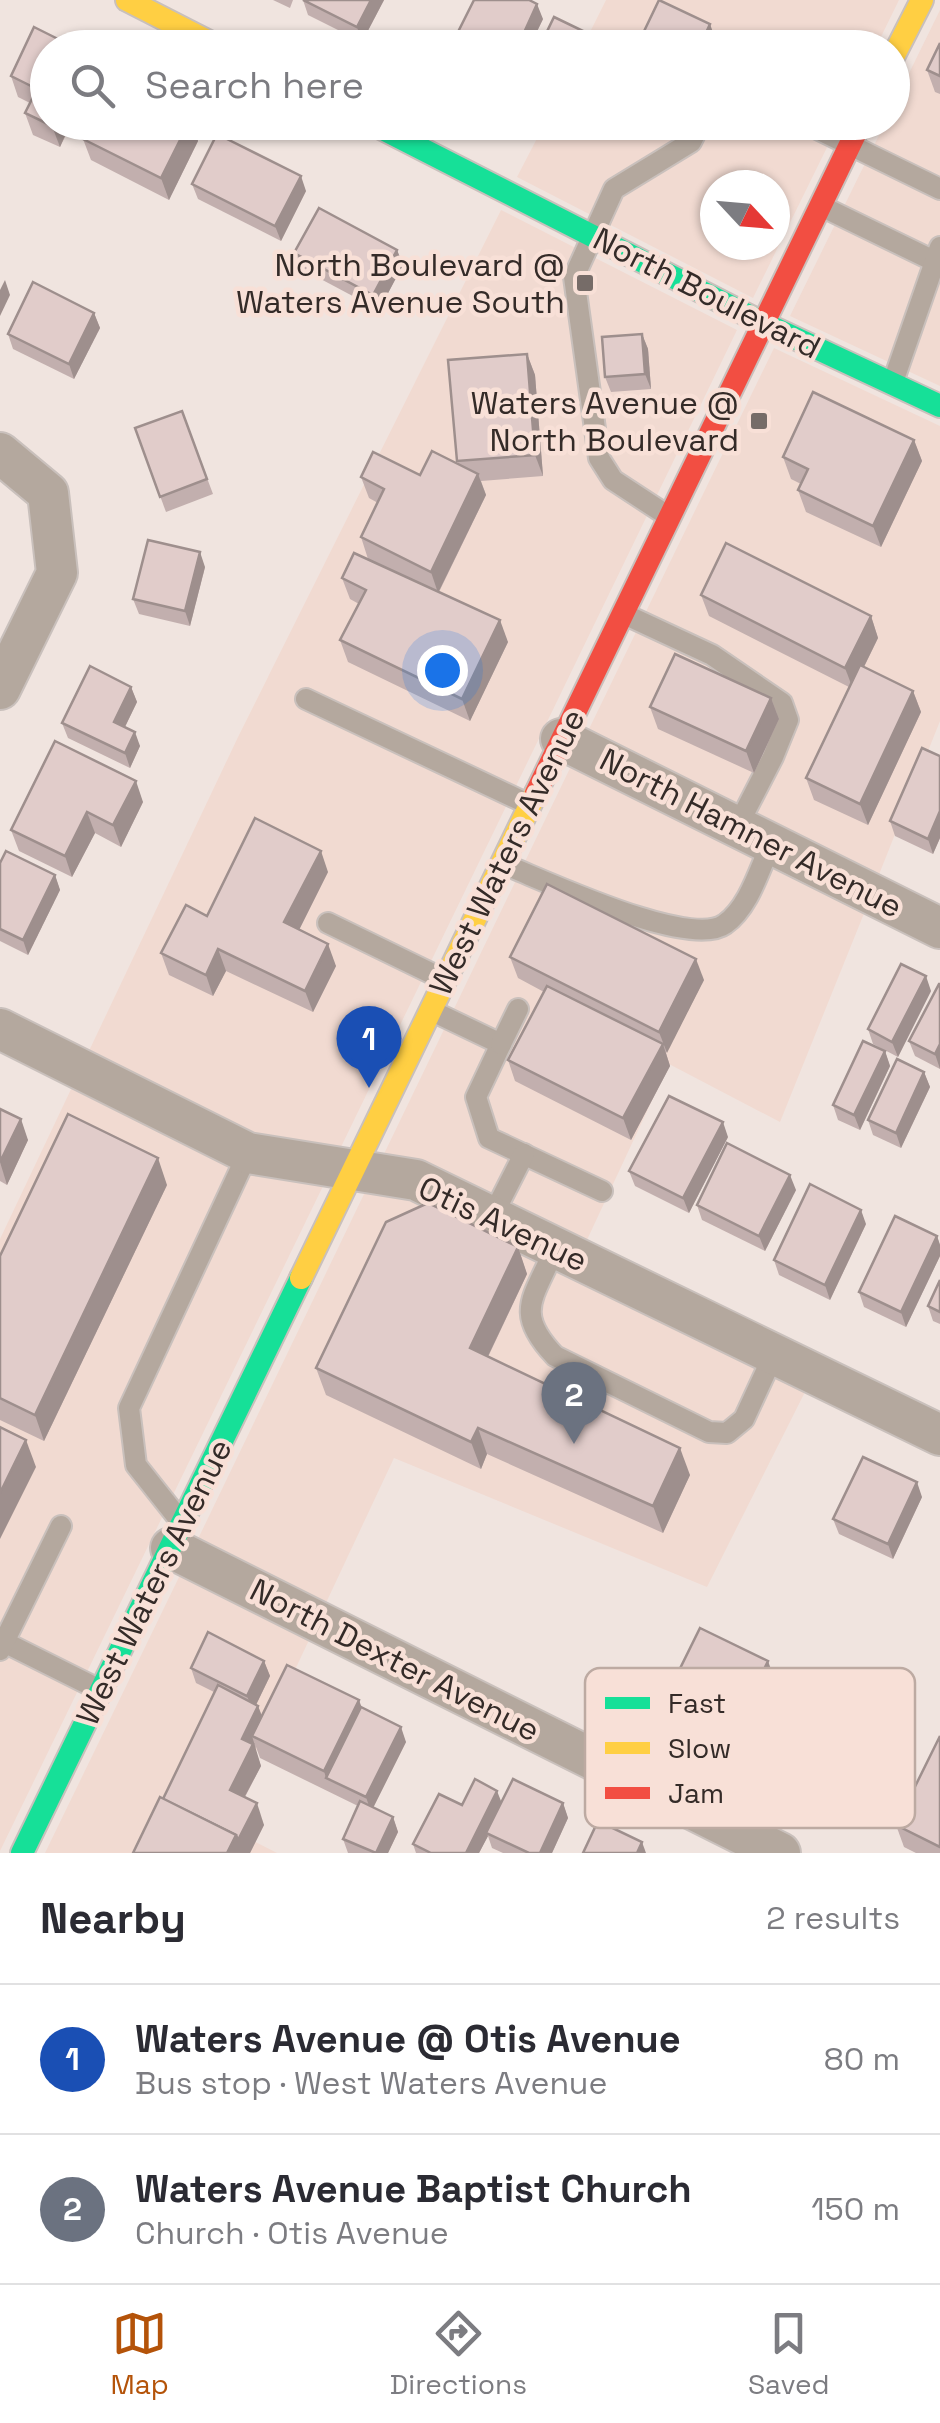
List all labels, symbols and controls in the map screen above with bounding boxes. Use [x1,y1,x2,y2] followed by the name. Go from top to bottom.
[30,30,910,140] search box
[65,58,120,113] icon: search
[145,61,364,109] text: Search here
[700,170,790,260] north arrow
[587,219,827,367] street label: North Boulevard
[236,245,565,322] place label: North Boulevard @ Waters Avenue South
[574,272,596,294] marker: North Boulevard @ Waters Avenue South
[470,383,739,460] place label: Waters Avenue @ North Boulevard
[748,410,770,432] marker: Waters Avenue @ North Boulevard
[417,645,468,696] your location
[420,702,594,1002] street label: West Waters Avenue
[593,739,909,927] street label: North Hamner Avenue
[336,1006,402,1088] pin: 1
[412,1167,594,1281] street label: Otis Avenue
[542,1362,606,1444] pin: 2
[67,1432,241,1732] street label: West Waters Avenue
[243,1570,547,1750] street label: North Dexter Avenue
[585,1668,915,1828] legend
[668,1685,726,1721] text: Fast
[668,1730,731,1766] text: Slow
[668,1775,724,1811] text: Jam
[40,1892,186,1945] text: Nearby
[766,1898,900,1938] text: 2 results
[135,2015,681,2063] text: Waters Avenue @ Otis Avenue
[65,2039,80,2079] text: 1
[824,2039,900,2079] text: 80 m
[135,2063,607,2103] text: Bus stop · West Waters Avenue
[135,2165,692,2213] text: Waters Avenue Baptist Church
[63,2189,82,2229] text: 2
[811,2189,900,2229] text: 150 m
[135,2213,449,2253] text: Church · Otis Avenue
[110,2306,169,2402] tab: Map
[390,2306,527,2402] tab: Directions
[748,2306,830,2402] tab: Saved

